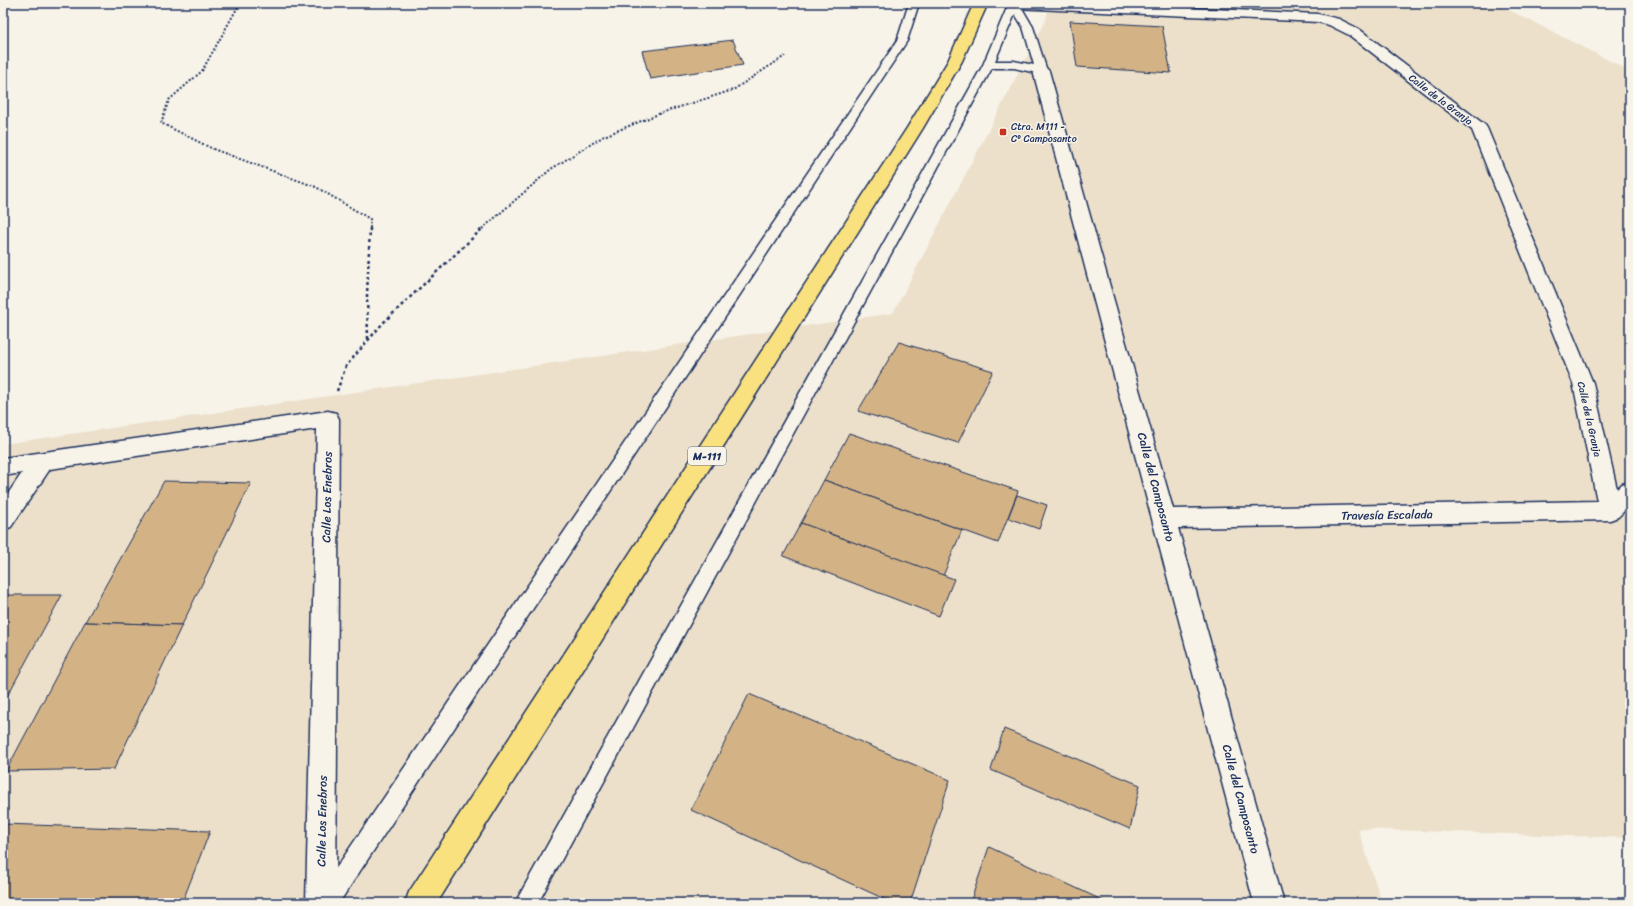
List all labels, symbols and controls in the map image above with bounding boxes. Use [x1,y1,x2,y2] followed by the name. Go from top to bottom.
[1404,69,1477,130] street label: Calle de la Granja
[1011,118,1077,148] place label: Ctra. M111 - Cº Camposanto
[998,127,1008,137] marker: Ctra. M111 - Cº Camposanto
[1572,380,1606,459] street label: Calle de la Granja
[1131,430,1181,544] street label: Calle del Camposanto
[688,447,726,465] road number: M-111
[315,451,339,543] street label: Calle Los Enebros
[1341,503,1433,527] street label: Travesía Escalada
[1216,742,1266,856] street label: Calle del Camposanto
[310,775,334,867] street label: Calle Los Enebros

